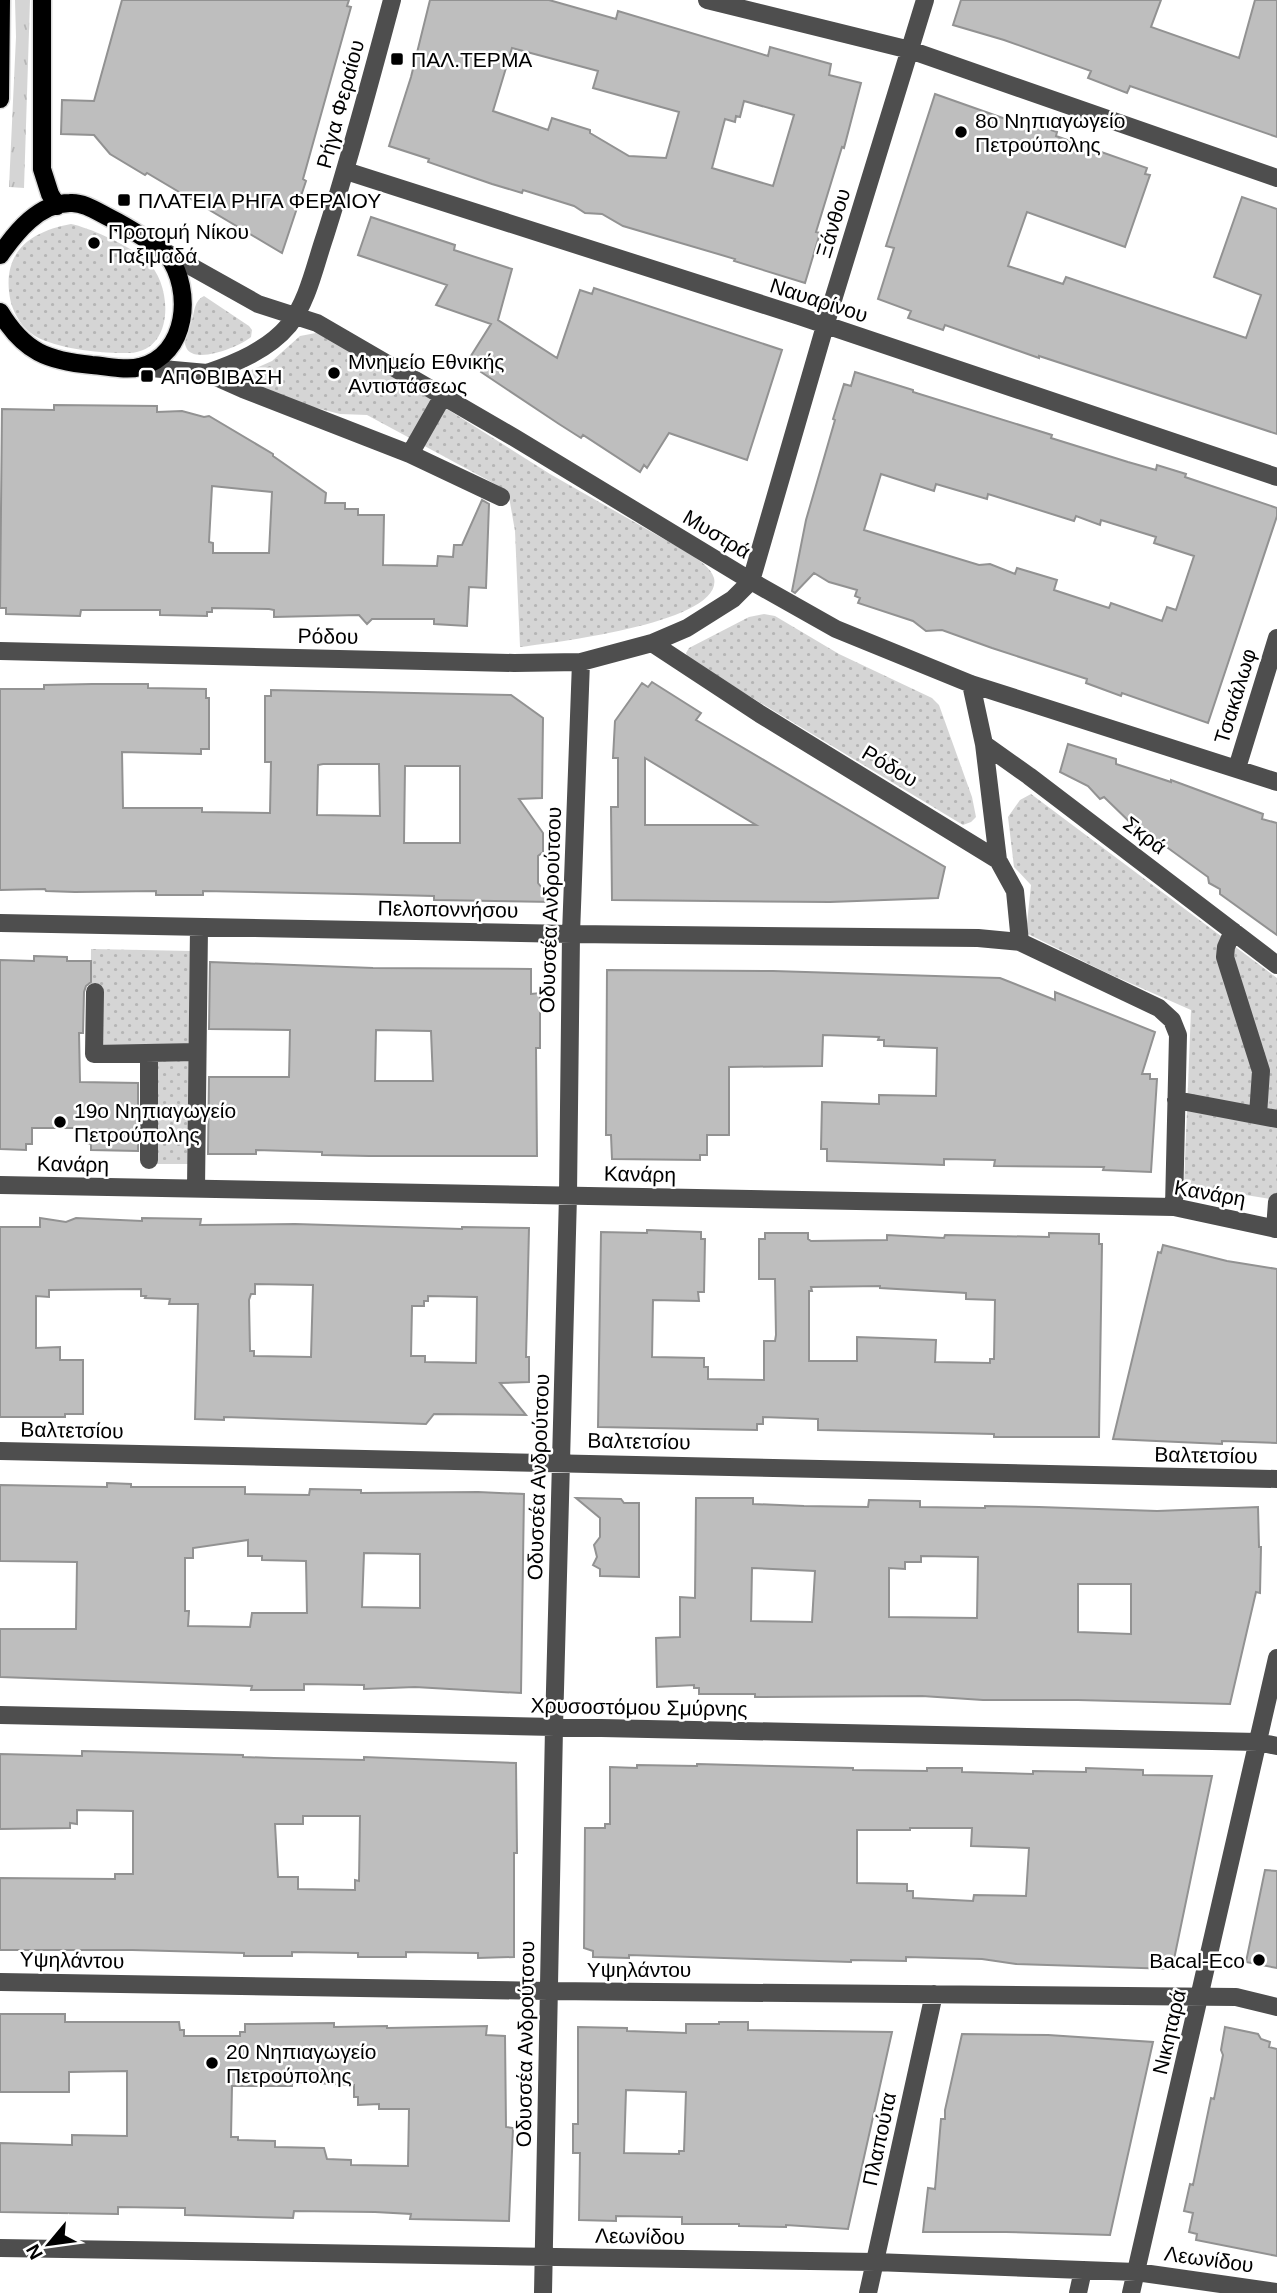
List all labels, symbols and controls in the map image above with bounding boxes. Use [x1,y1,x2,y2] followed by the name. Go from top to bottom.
[312,37,368,171] street label: Ρήγα Φεραίου
[411,48,532,71] place label: ΠΑΛ.ΤΕΡΜΑ
[389,51,405,67] marker: ΠΑΛ.ΤΕΡΜΑ
[975,109,1125,156] place label: 8ο Νηπιαγωγείο Πετρούπολης
[953,124,969,140] marker: 8ο Νηπιαγωγείο Πετρούπολης
[812,186,854,260] street label: Ξάνθου
[138,189,381,212] place label: ΠΛΑΤΕΙΑ ΡΗΓΑ ΦΕΡΑΙΟΥ
[116,192,132,208] marker: ΠΛΑΤΕΙΑ ΡΗΓΑ ΦΕΡΑΙΟΥ
[108,220,249,267] place label: Προτομή Νίκου Παξιμαδά
[86,235,102,251] marker: Προτομή Νίκου Παξιμαδά
[767,273,871,327] street label: Ναυαρίνου
[348,350,504,397] place label: Μνημείο Εθνικής Αντιστάσεως
[161,365,283,388] place label: ΑΠΟΒΙΒΑΣΗ
[326,365,342,381] marker: Μνημείο Εθνικής Αντιστάσεως
[139,368,155,384] marker: ΑΠΟΒΙΒΑΣΗ
[679,505,755,563] street label: Μυστρά
[298,624,358,648] street label: Ρόδου
[1210,646,1260,746] street label: Τσακάλωφ
[858,741,922,791] street label: Ρόδου
[535,806,565,1014] street label: Οδυσσέα Ανδρούτσου
[1119,811,1171,859] street label: Σκρά
[377,896,519,922] street label: Πελοποννήσου
[74,1099,236,1146] place label: 19ο Νηπιαγωγείο Πετρούπολης
[52,1114,68,1130] marker: 19ο Νηπιαγωγείο Πετρούπολης
[37,1152,109,1176] street label: Κανάρη
[604,1162,676,1186] street label: Κανάρη
[1172,1175,1248,1211] street label: Κανάρη
[523,1373,553,1581] street label: Οδυσσέα Ανδρούτσου
[20,1418,124,1442] street label: Βαλτετσίου
[587,1429,691,1453] street label: Βαλτετσίου
[1154,1443,1258,1467] street label: Βαλτετσίου
[530,1694,748,1720] street label: Χρυσοστόμου Σμύρνης
[512,1940,538,2148] street label: Οδυσσέα Ανδρούτσου
[19,1948,125,1972] street label: Υψηλάντου
[1149,1949,1245,1972] place label: Bacal-Eco
[1251,1952,1267,1968] marker: Bacal-Eco
[587,1958,691,1981] street label: Υψηλάντου
[1148,1987,1190,2077] street label: Νικηταρά
[226,2040,376,2087] place label: 20 Νηπιαγωγείο Πετρούπολης
[204,2055,220,2071] marker: 20 Νηπιαγωγείο Πετρούπολης
[858,2090,900,2188] street label: Πλαπούτα
[14,2209,84,2279] north arrow
[595,2224,685,2248] street label: Λεωνίδου
[22,2241,47,2263] text: N
[1163,2241,1255,2277] street label: Λεωνίδου

